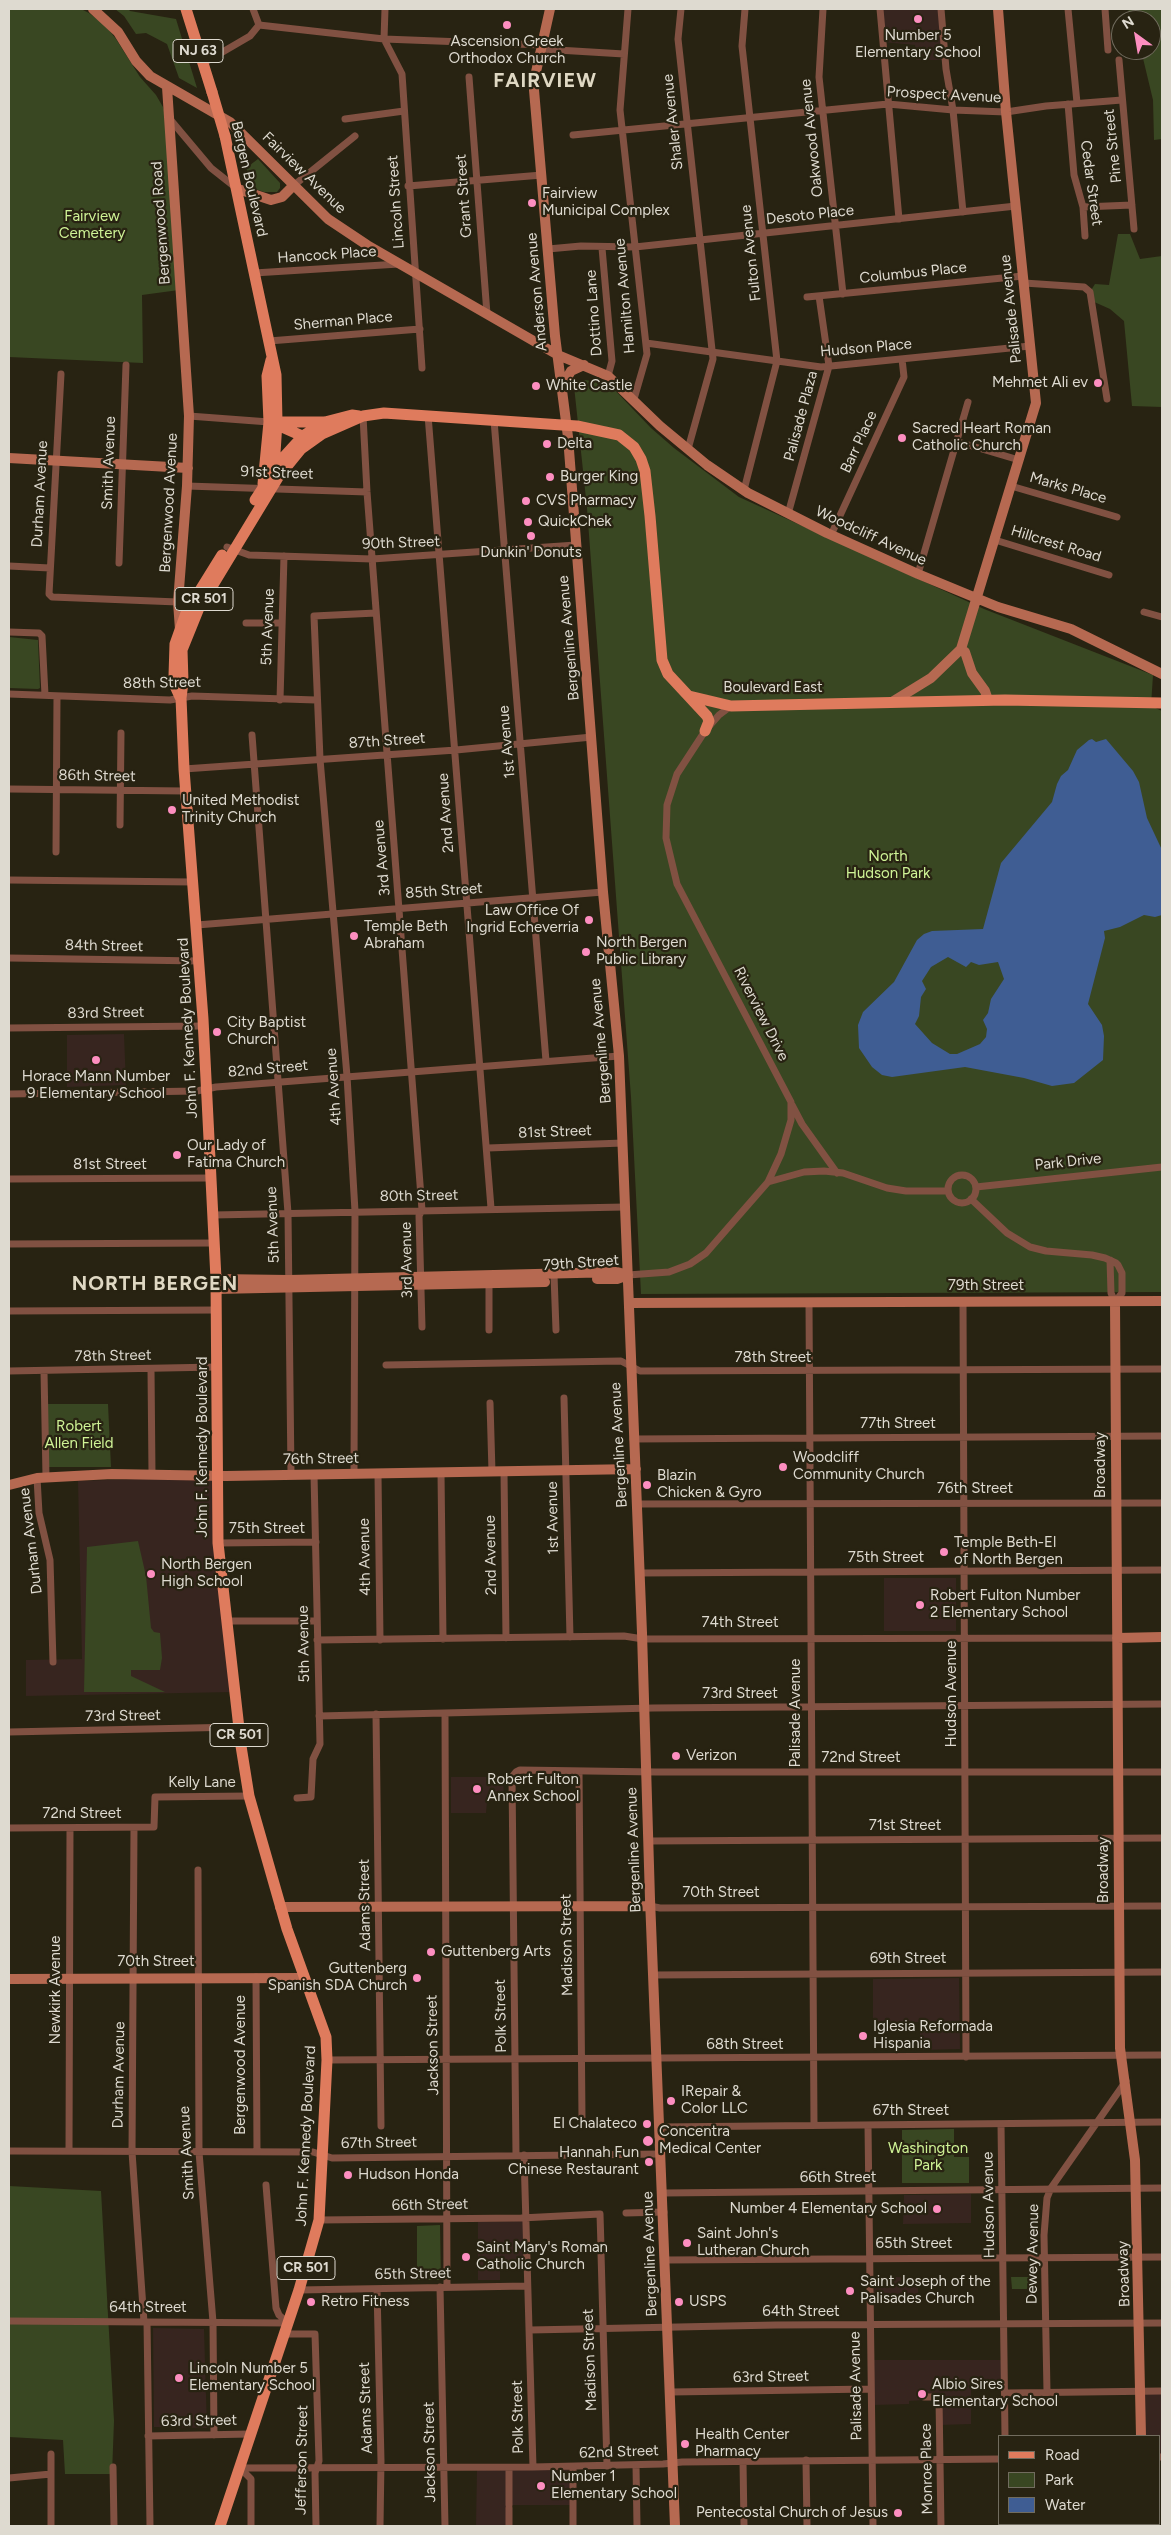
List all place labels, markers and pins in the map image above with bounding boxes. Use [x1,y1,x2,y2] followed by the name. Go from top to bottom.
[912,13,924,25] marker: Number 5 Elementary School
[501,19,513,31] marker: Ascension Greek Orthodox Church
[855,27,981,62] place label: Number 5 Elementary School
[449,33,565,68] place label: Ascension Greek Orthodox Church
[542,185,670,220] place label: Fairview Municipal Complex
[526,197,538,209] marker: Fairview Municipal Complex
[992,374,1088,392] place label: Mehmet Ali ev
[546,377,632,395] place label: White Castle
[1092,377,1104,389] marker: Mehmet Ali ev
[530,380,542,392] marker: White Castle
[912,420,1051,455] place label: Sacred Heart Roman Catholic Church
[896,432,908,444] marker: Sacred Heart Roman Catholic Church
[557,435,592,453] place label: Delta
[541,438,553,450] marker: Delta
[560,468,638,486] place label: Burger King
[544,471,556,483] marker: Burger King
[536,492,636,510] place label: CVS Pharmacy
[520,495,532,507] marker: CVS Pharmacy
[538,513,612,531] place label: QuickChek
[522,516,534,528] marker: QuickChek
[525,530,537,542] marker: Dunkin' Donuts
[480,544,582,562] place label: Dunkin' Donuts
[182,792,299,827] place label: United Methodist Trinity Church
[166,804,178,816] marker: United Methodist Trinity Church
[466,902,579,937] place label: Law Office Of Ingrid Echeverria
[583,914,595,926] marker: Law Office Of Ingrid Echeverria
[364,918,448,953] place label: Temple Beth Abraham
[348,930,360,942] marker: Temple Beth Abraham
[596,934,687,969] place label: North Bergen Public Library
[580,946,592,958] marker: North Bergen Public Library
[227,1014,306,1049] place label: City Baptist Church
[211,1026,223,1038] marker: City Baptist Church
[90,1054,102,1066] marker: Horace Mann Number 9 Elementary School
[22,1068,170,1103] place label: Horace Mann Number 9 Elementary School
[187,1137,285,1172] place label: Our Lady of Fatima Church
[171,1149,183,1161] marker: Our Lady of Fatima Church
[793,1449,925,1484] place label: Woodcliff Community Church
[777,1461,789,1473] marker: Woodcliff Community Church
[657,1467,762,1502] place label: Blazin Chicken & Gyro
[641,1479,653,1491] marker: Blazin Chicken & Gyro
[954,1534,1063,1569] place label: Temple Beth-El of North Bergen
[938,1546,950,1558] marker: Temple Beth-El of North Bergen
[161,1556,252,1591] place label: North Bergen High School
[145,1568,157,1580] marker: North Bergen High School
[930,1587,1080,1622] place label: Robert Fulton Number 2 Elementary School
[914,1599,926,1611] marker: Robert Fulton Number 2 Elementary School
[686,1747,737,1765] place label: Verizon
[670,1750,682,1762] marker: Verizon
[487,1771,579,1806] place label: Robert Fulton Annex School
[471,1783,483,1795] marker: Robert Fulton Annex School
[441,1943,551,1961] place label: Guttenberg Arts
[425,1946,437,1958] marker: Guttenberg Arts
[268,1960,407,1995] place label: Guttenberg Spanish SDA Church
[411,1972,423,1984] marker: Guttenberg Spanish SDA Church
[873,2018,993,2053] place label: Iglesia Reformada Hispania
[857,2030,869,2042] marker: Iglesia Reformada Hispania
[681,2083,748,2118] place label: IRepair & Color LLC
[665,2095,677,2107] marker: IRepair & Color LLC
[553,2115,637,2133] place label: El Chalateco
[641,2118,653,2130] marker: El Chalateco
[659,2123,761,2158] place label: Concentra Medical Center
[641,2134,655,2148] marker: Concentra Medical Center
[508,2144,639,2179] place label: Hannah Fun Chinese Restaurant
[643,2156,655,2168] marker: Hannah Fun Chinese Restaurant
[358,2166,459,2184] place label: Hudson Honda
[342,2169,354,2181] marker: Hudson Honda
[729,2200,927,2218] place label: Number 4 Elementary School
[931,2203,943,2215] marker: Number 4 Elementary School
[697,2225,809,2260] place label: Saint John's Lutheran Church
[681,2237,693,2249] marker: Saint John's Lutheran Church
[476,2239,608,2274] place label: Saint Mary's Roman Catholic Church
[460,2251,472,2263] marker: Saint Mary's Roman Catholic Church
[860,2273,991,2308] place label: Saint Joseph of the Palisades Church
[844,2285,856,2297] marker: Saint Joseph of the Palisades Church
[321,2293,410,2311] place label: Retro Fitness
[689,2293,727,2311] place label: USPS
[305,2296,317,2308] marker: Retro Fitness
[673,2296,685,2308] marker: USPS
[189,2360,315,2395] place label: Lincoln Number 5 Elementary School
[173,2372,185,2384] marker: Lincoln Number 5 Elementary School
[932,2376,1058,2411] place label: Albio Sires Elementary School
[916,2388,928,2400] marker: Albio Sires Elementary School
[695,2426,789,2461] place label: Health Center Pharmacy
[679,2438,691,2450] marker: Health Center Pharmacy
[551,2468,677,2503] place label: Number 1 Elementary School
[535,2480,547,2492] marker: Number 1 Elementary School
[696,2504,888,2522] place label: Pentecostal Church of Jesus
[892,2507,904,2519] marker: Pentecostal Church of Jesus

